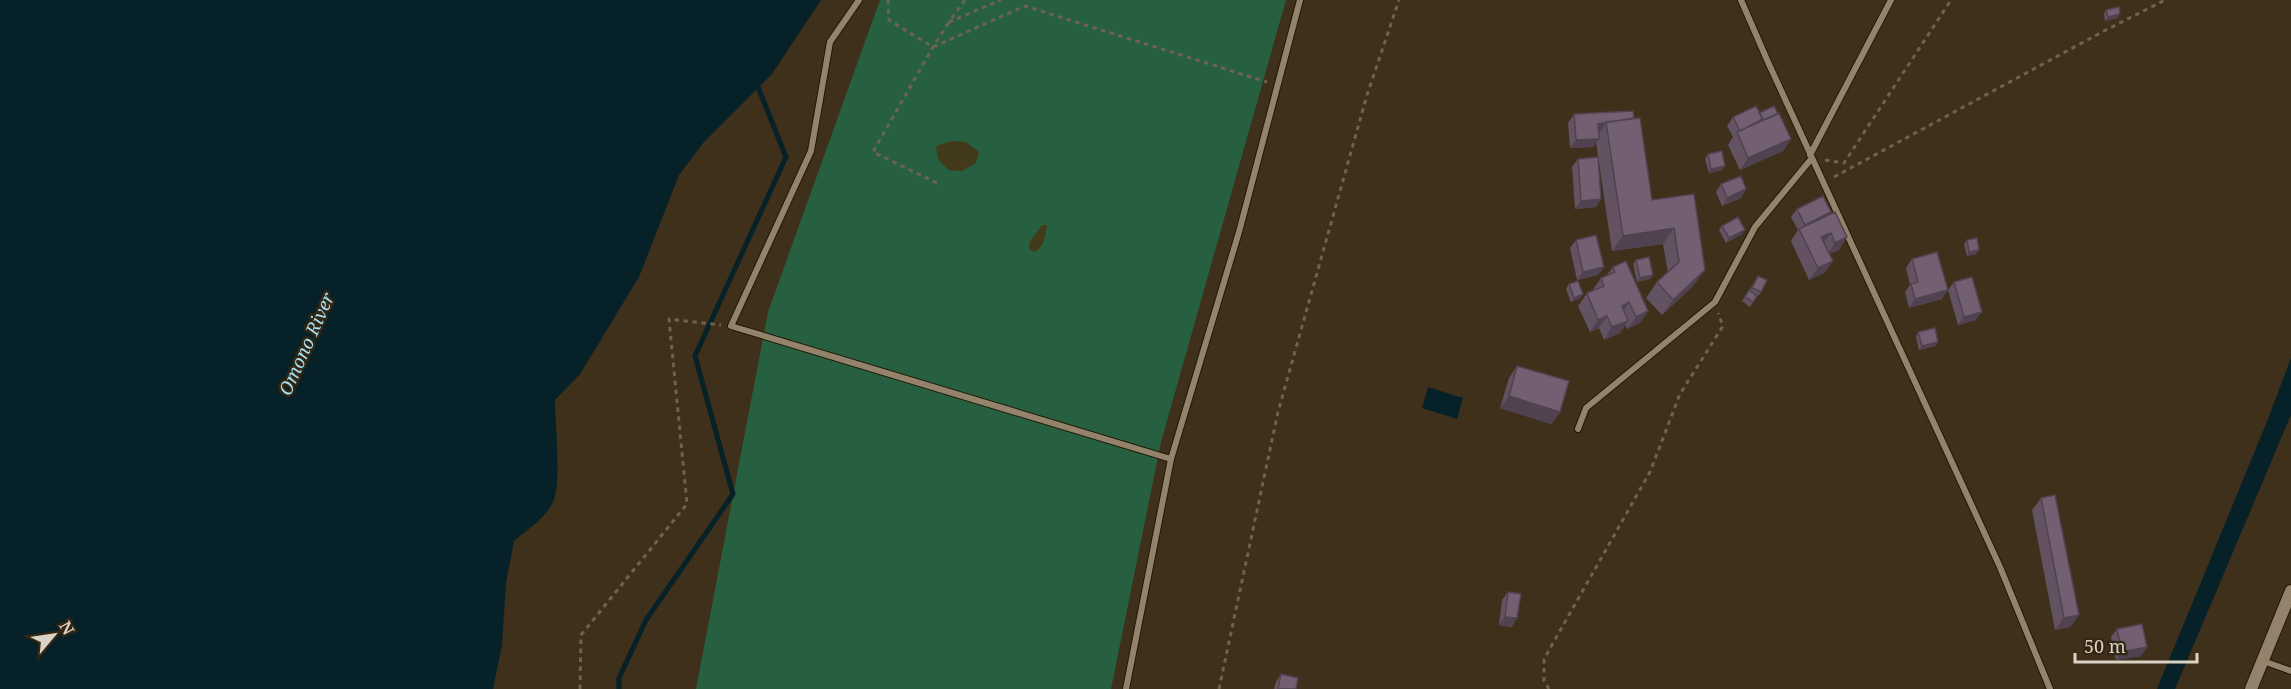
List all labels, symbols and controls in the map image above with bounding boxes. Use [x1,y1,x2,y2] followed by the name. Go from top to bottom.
[273,288,340,399] water label: Omono River
[24,605,84,665] north arrow
[54,617,80,639] text: N
[2075,626,2196,664] scale bar
[2084,634,2126,658] text: 50 m

